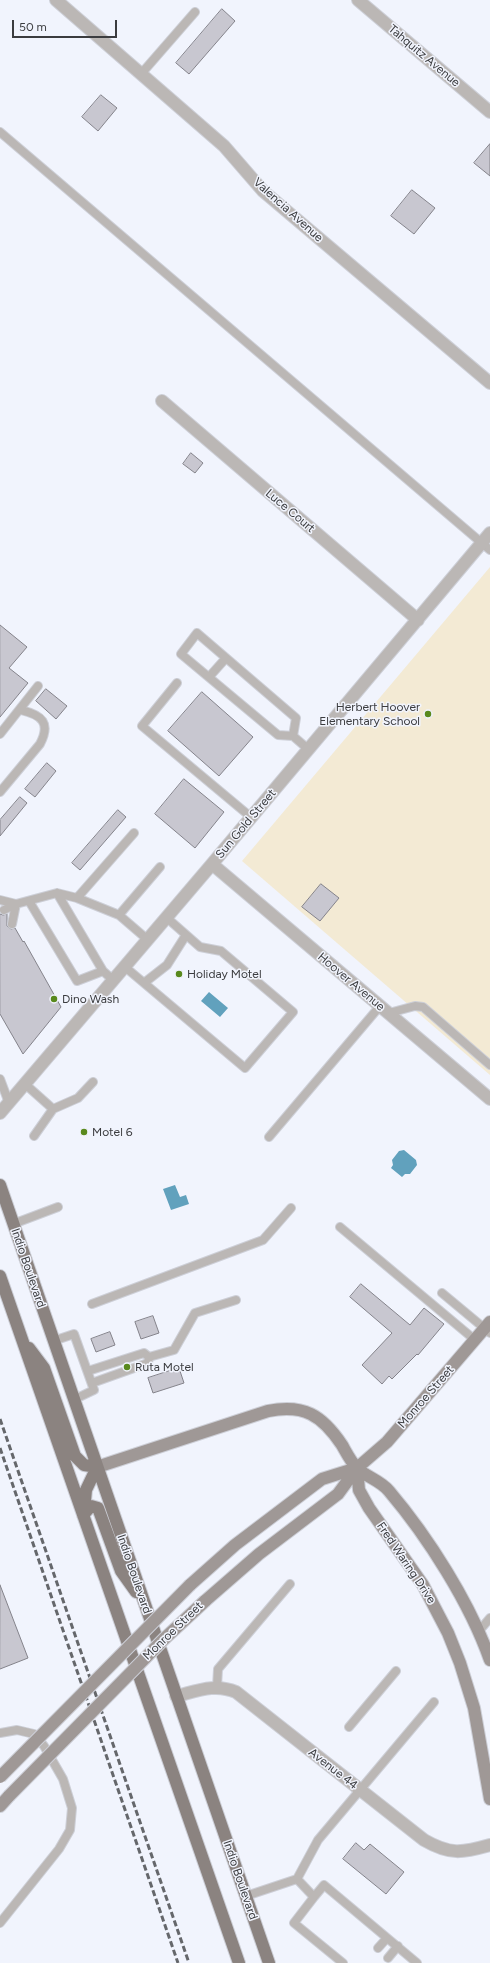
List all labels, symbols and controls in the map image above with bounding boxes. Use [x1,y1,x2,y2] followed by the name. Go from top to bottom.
[14,12,119,38] scale bar
[19,20,47,34] text: 50 m
[385,22,463,90] street label: Tahquitz Avenue
[250,175,326,245] street label: Valencia Avenue
[262,486,318,536] street label: Luce Court
[319,700,420,728] place label: Herbert Hoover Elementary School
[423,709,433,719] marker: Herbert Hoover Elementary School
[213,786,279,862] street label: Sun Gold Street
[315,950,387,1014] street label: Hoover Avenue
[187,967,262,981] place label: Holiday Motel
[174,969,184,979] marker: Holiday Motel
[62,992,119,1006] place label: Dino Wash
[49,994,59,1004] marker: Dino Wash
[92,1125,133,1139] place label: Motel 6
[79,1127,89,1137] marker: Motel 6
[8,1226,48,1310] street label: Indio Boulevard
[135,1360,194,1374] place label: Ruta Motel
[122,1362,132,1372] marker: Ruta Motel
[395,1363,457,1431] street label: Monroe Street
[373,1519,439,1607] street label: Fred Waring Drive
[114,1532,154,1616] street label: Indio Boulevard
[140,1599,206,1663] street label: Monroe Street
[306,1745,360,1793] street label: Avenue 44
[220,1838,260,1922] street label: Indio Boulevard

